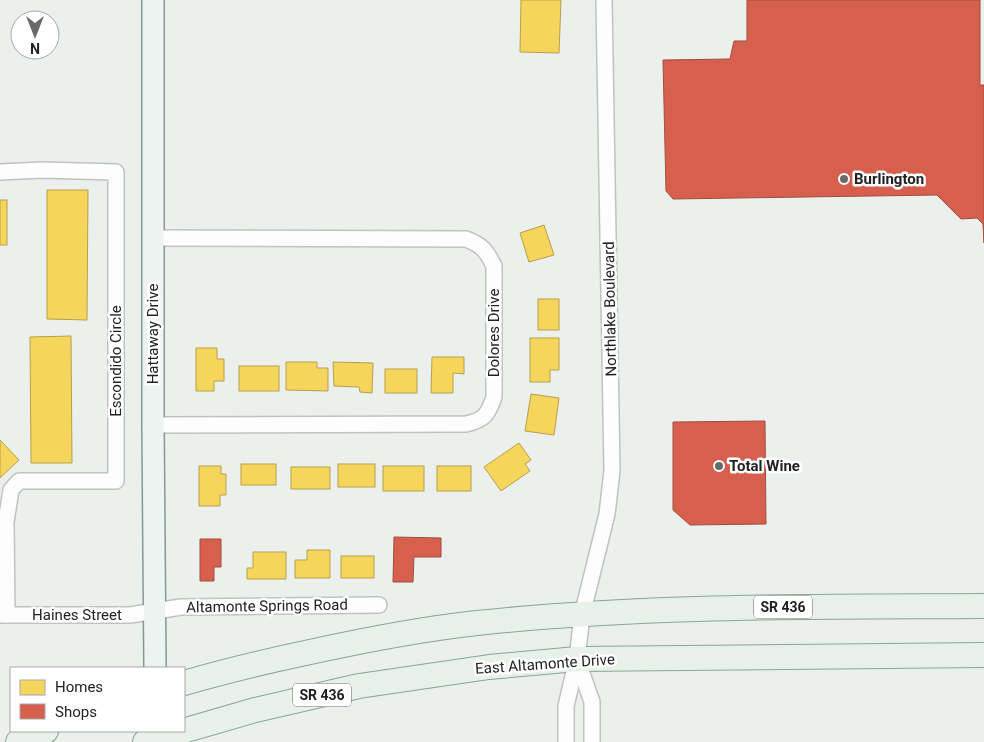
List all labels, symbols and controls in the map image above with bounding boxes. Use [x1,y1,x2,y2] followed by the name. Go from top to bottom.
[10,10,60,60] north arrow
[30,40,40,56] text: N
[854,170,924,188] place label: Burlington
[838,173,850,185] marker: Burlington
[600,241,620,377] street label: Northlake Boulevard
[144,284,162,384] street label: Hattaway Drive
[485,289,503,377] street label: Dolores Drive
[107,305,125,417] street label: Escondido Circle
[729,457,800,475] place label: Total Wine
[713,460,725,472] marker: Total Wine
[186,596,348,616] street label: Altamonte Springs Road
[754,596,812,618] road number: SR 436
[32,606,122,624] street label: Haines Street
[475,650,615,678] street label: East Altamonte Drive
[10,667,185,732] legend
[55,678,103,696] text: Homes
[293,684,351,706] road number: SR 436
[55,703,97,721] text: Shops

